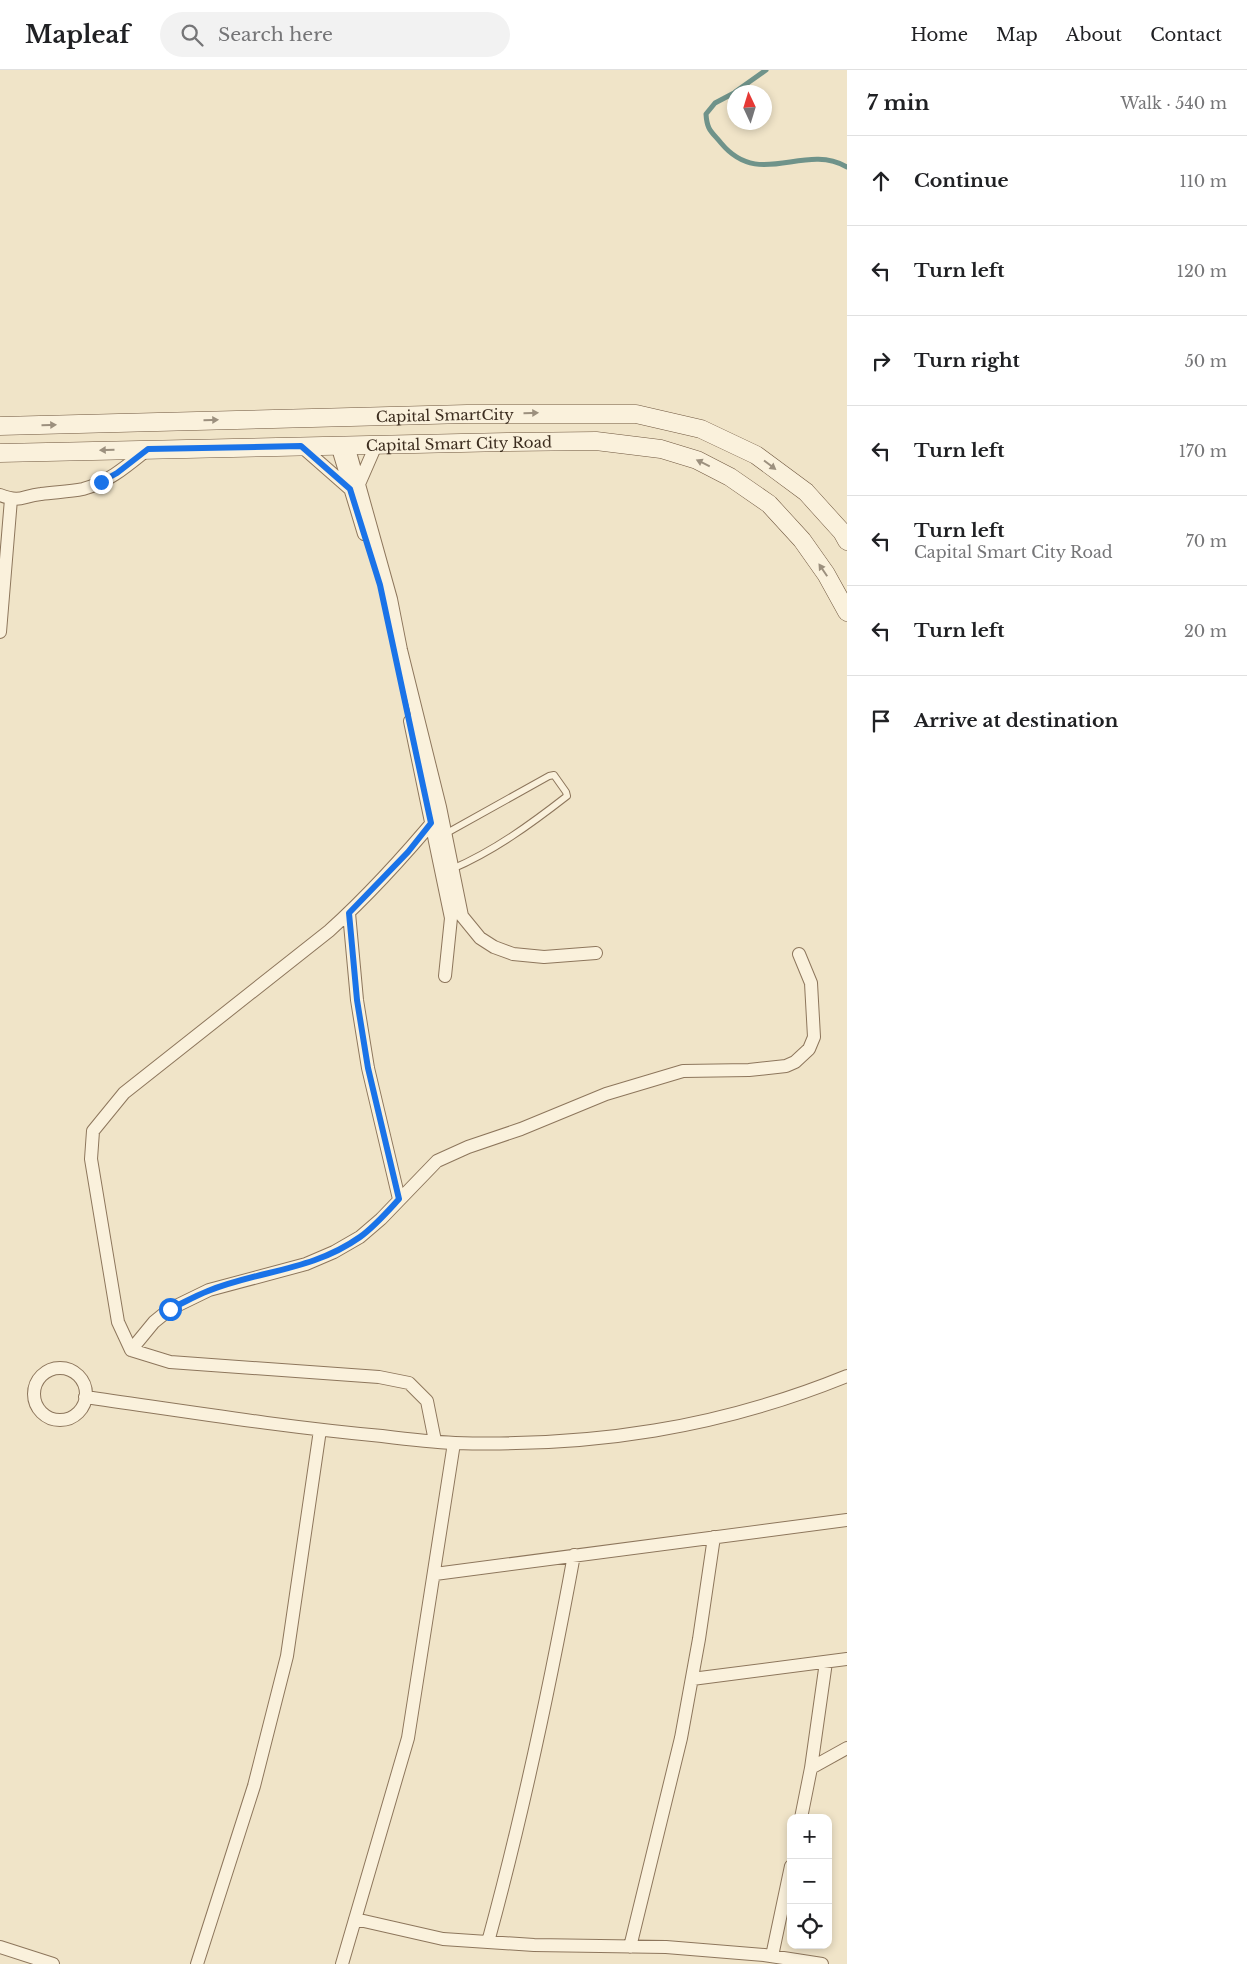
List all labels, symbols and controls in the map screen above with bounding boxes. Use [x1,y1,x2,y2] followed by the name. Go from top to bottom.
[160,12,510,57] search box
[25,20,130,49] text: Mapleaf
[178,21,206,49] icon: search
[218,23,333,46] text: Search here
[910,24,968,46] text: Home
[996,24,1038,46] text: Map
[1066,24,1122,46] text: About
[1150,24,1222,46] text: Contact
[727,85,772,130] north arrow
[867,90,930,116] text: 7 min
[1121,93,1227,113] text: Walk · 540 m
[867,167,895,195] icon: ahead
[914,169,1009,192] text: Continue
[1180,171,1227,191] text: 110 m
[867,257,895,285] icon: left
[914,259,1005,282] text: Turn left
[1177,261,1227,281] text: 120 m
[867,347,895,375] icon: right
[914,349,1020,372] text: Turn right
[1185,351,1227,371] text: 50 m
[376,404,514,426] street label: Capital SmartCity
[523,409,539,417] one-way arrow
[203,416,219,424] one-way arrow
[41,420,57,428] one-way arrow
[366,432,552,455] street label: Capital Smart City Road
[867,437,895,465] icon: left
[914,439,1005,462] text: Turn left
[1179,441,1227,461] text: 170 m
[98,447,114,455] one-way arrow
[696,459,711,468] one-way arrow
[763,460,777,470] one-way arrow
[90,471,113,494] route end
[914,519,1005,542] text: Turn left
[867,527,895,555] icon: left
[1186,531,1227,551] text: 70 m
[914,542,1113,562] text: Capital Smart City Road
[818,563,828,577] one-way arrow
[867,617,895,645] icon: left
[914,619,1005,642] text: Turn left
[1184,621,1227,641] text: 20 m
[867,707,895,735] icon: arrive
[914,709,1118,732] text: Arrive at destination
[159,1298,182,1321] route start
[787,1814,832,1949] map controls
[787,1814,832,1859] button: +
[787,1859,832,1904] button: −
[787,1904,832,1949] button: locate

